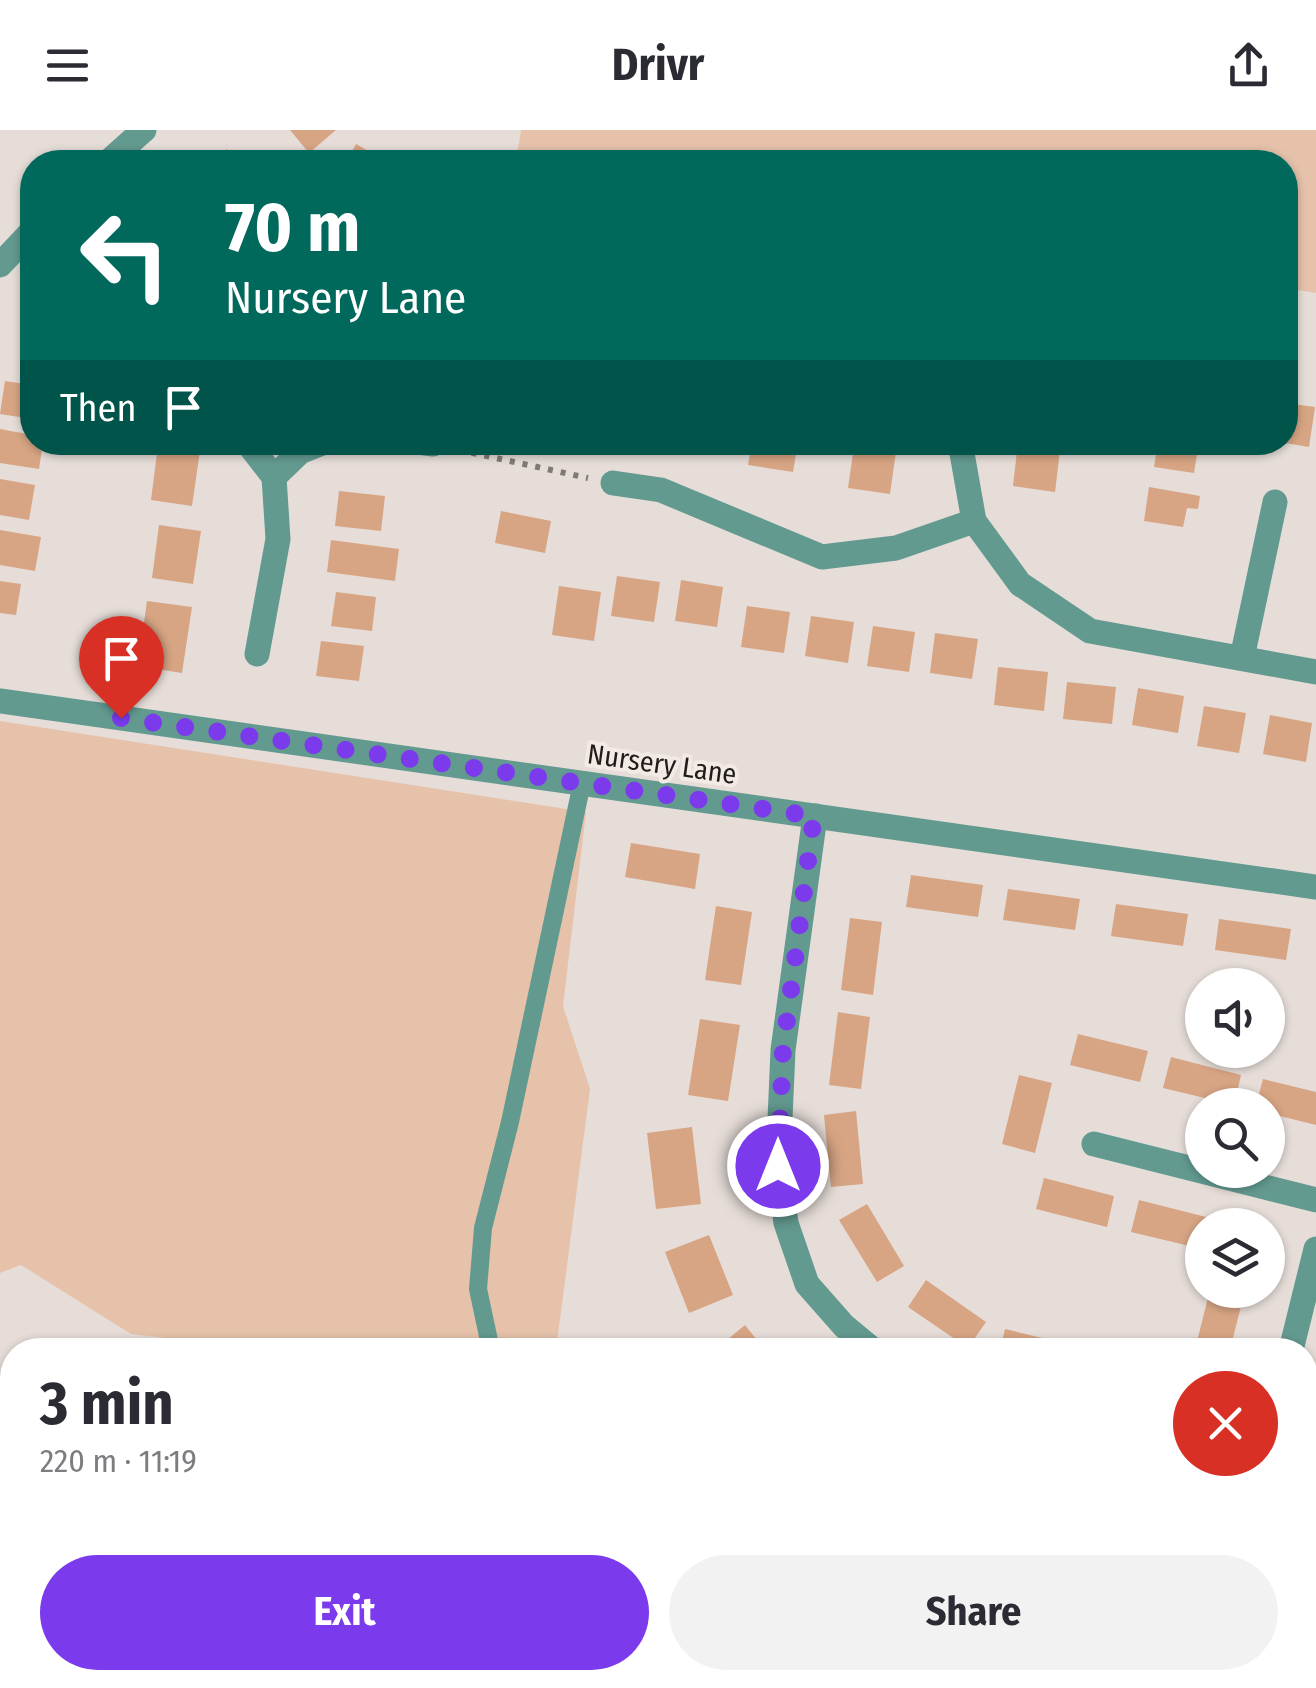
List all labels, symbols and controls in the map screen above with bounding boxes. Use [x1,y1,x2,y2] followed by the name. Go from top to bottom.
[40,38,95,93] icon: menu
[612,38,704,92] text: Drivr
[1221,38,1276,93] icon: share
[225,186,360,270] text: 70 m
[60,190,190,320] icon: left
[225,271,466,325] text: Nursery Lane
[156,380,211,435] icon: arrive
[60,385,136,431] text: Then
[79,616,164,719] pin
[94,631,149,686] icon: arrive
[585,737,739,791] street label: Nursery Lane
[1185,968,1285,1308] map controls
[1185,968,1285,1068] button: sound
[1185,1088,1285,1188] button: search
[726,1114,830,1218] position arrow
[1185,1208,1285,1308] button: layers
[40,1368,174,1440] text: 3 min
[1173,1371,1278,1476] button: close
[40,1442,197,1480] text: 220 m · 11:19
[40,1555,649,1670] button: Exit
[669,1555,1278,1670] button: Share

